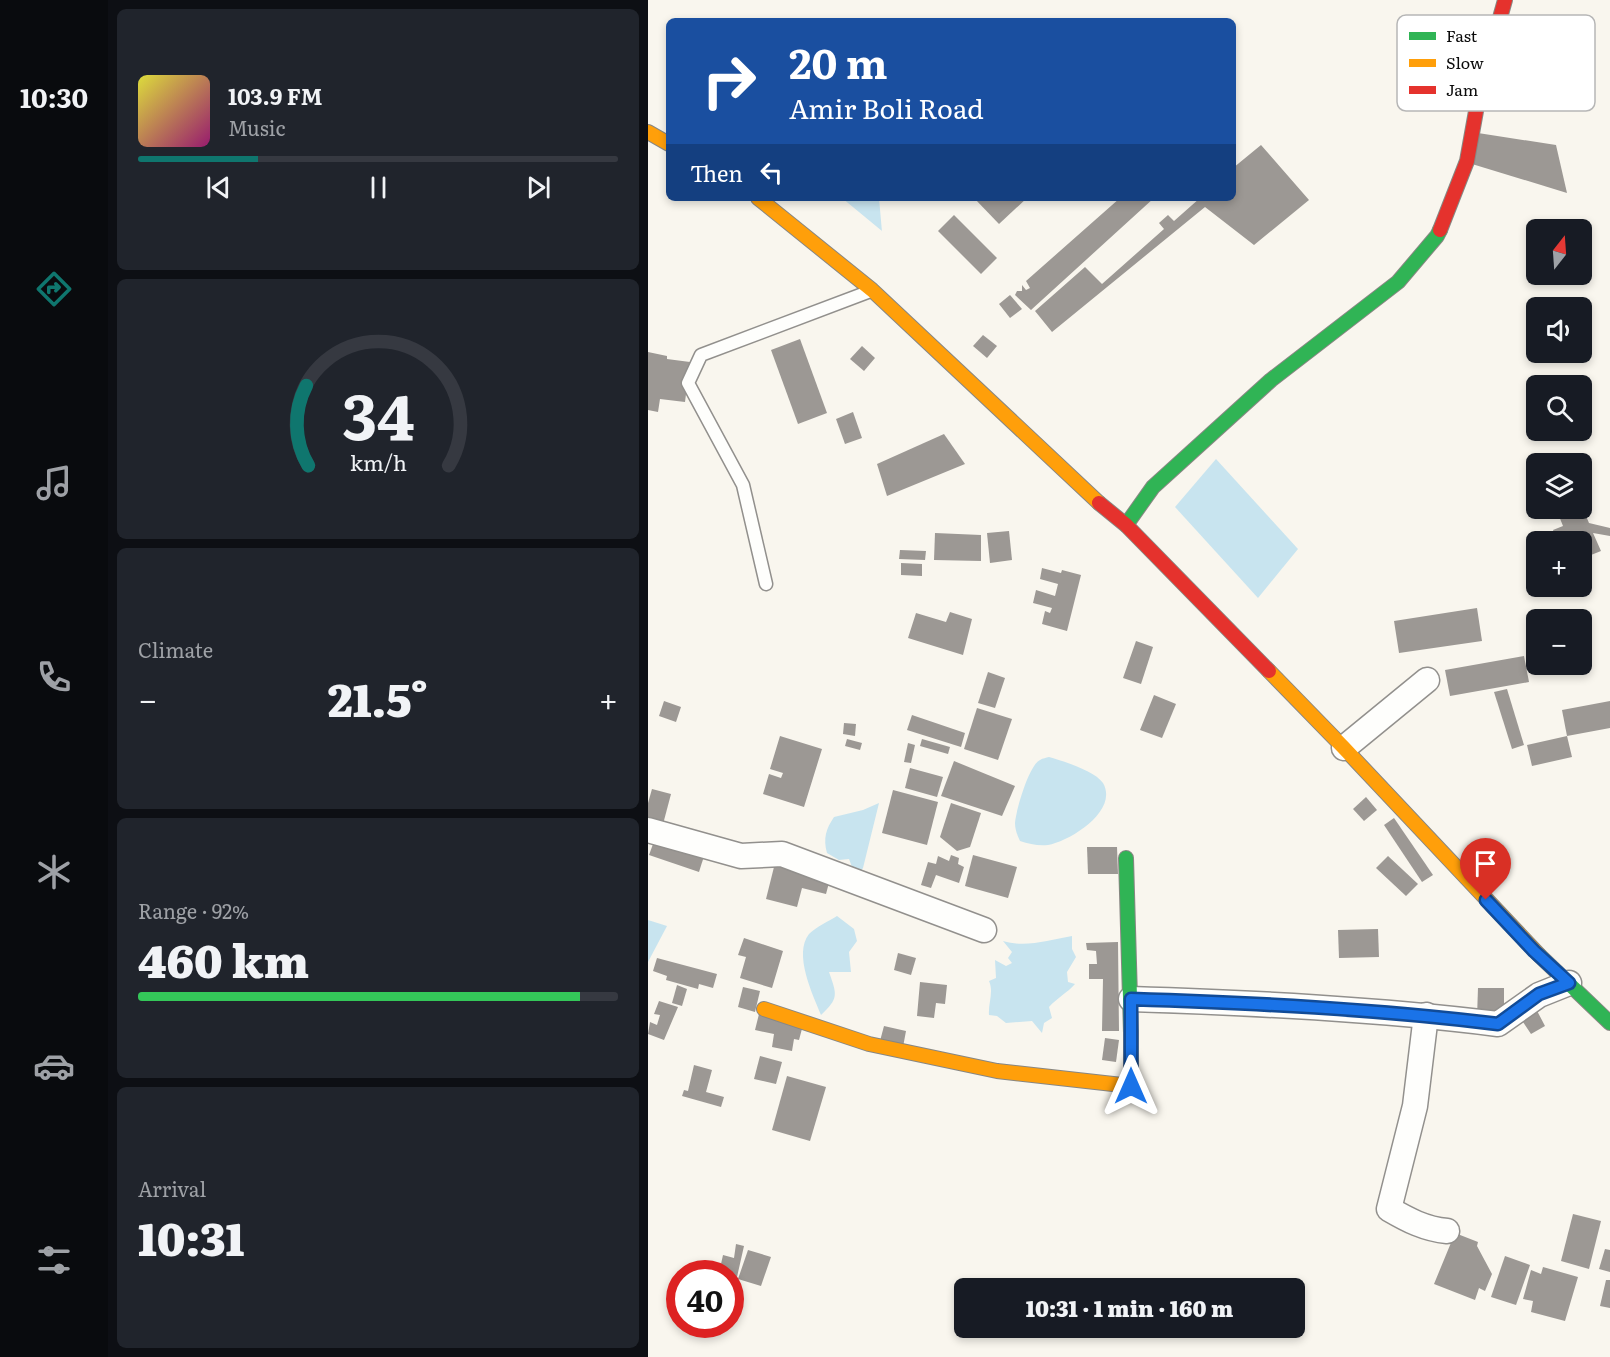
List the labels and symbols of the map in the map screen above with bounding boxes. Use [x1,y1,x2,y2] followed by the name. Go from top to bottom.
[1397,15,1595,111] legend
[1446,23,1478,47] text: Fast
[1446,50,1484,74] text: Slow
[1446,77,1479,101] text: Jam
[1526,219,1592,285] north arrow
[1460,838,1511,900] pin
[1099,1054,1163,1118] position arrow
[666,1260,744,1338] speed limit sign: 40

